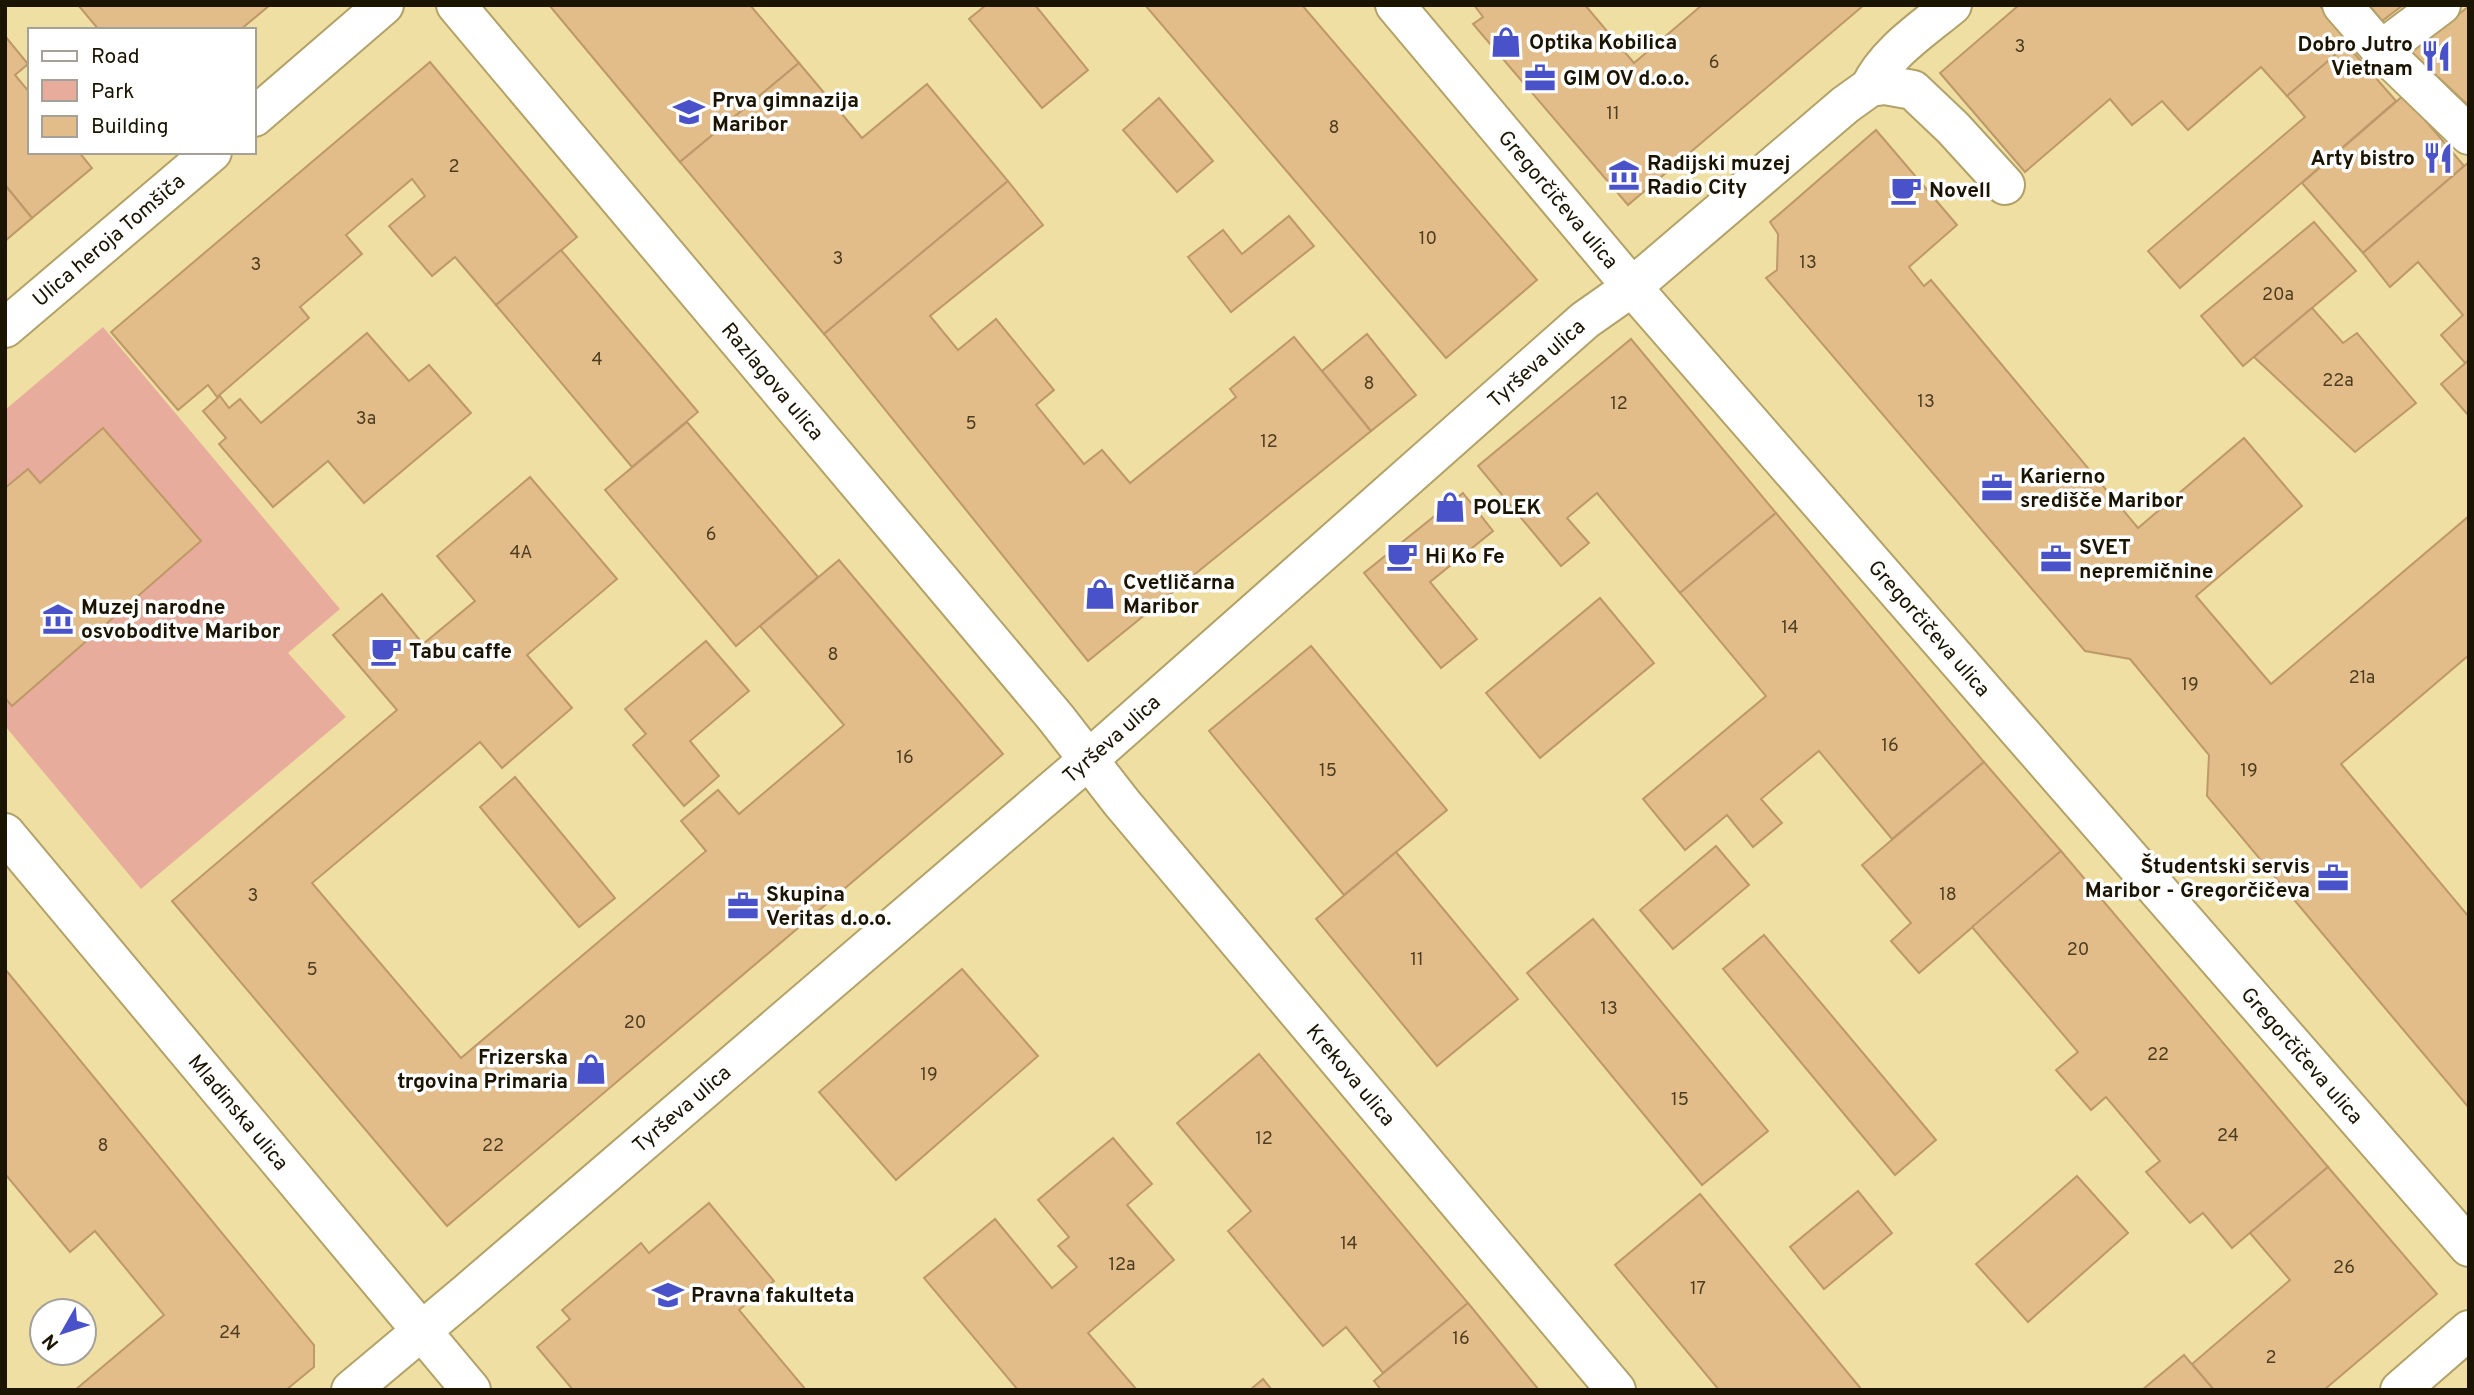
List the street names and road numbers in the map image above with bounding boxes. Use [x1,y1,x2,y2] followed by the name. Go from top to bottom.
[1491,125,1623,275] street label: Gregorčičeva ulica
[28,169,191,314] street label: Ulica heroja Tomšiča
[1483,314,1592,415] street label: Tyrševa ulica
[714,318,829,447] street label: Razlagova ulica
[1861,555,1995,703] street label: Gregorčičeva ulica
[1058,690,1167,790] street label: Tyrševa ulica
[2234,982,2368,1131] street label: Gregorčičeva ulica
[1299,1019,1400,1133] street label: Krekova ulica
[181,1050,294,1177] street label: Mladinska ulica
[628,1060,737,1160] street label: Tyrševa ulica

